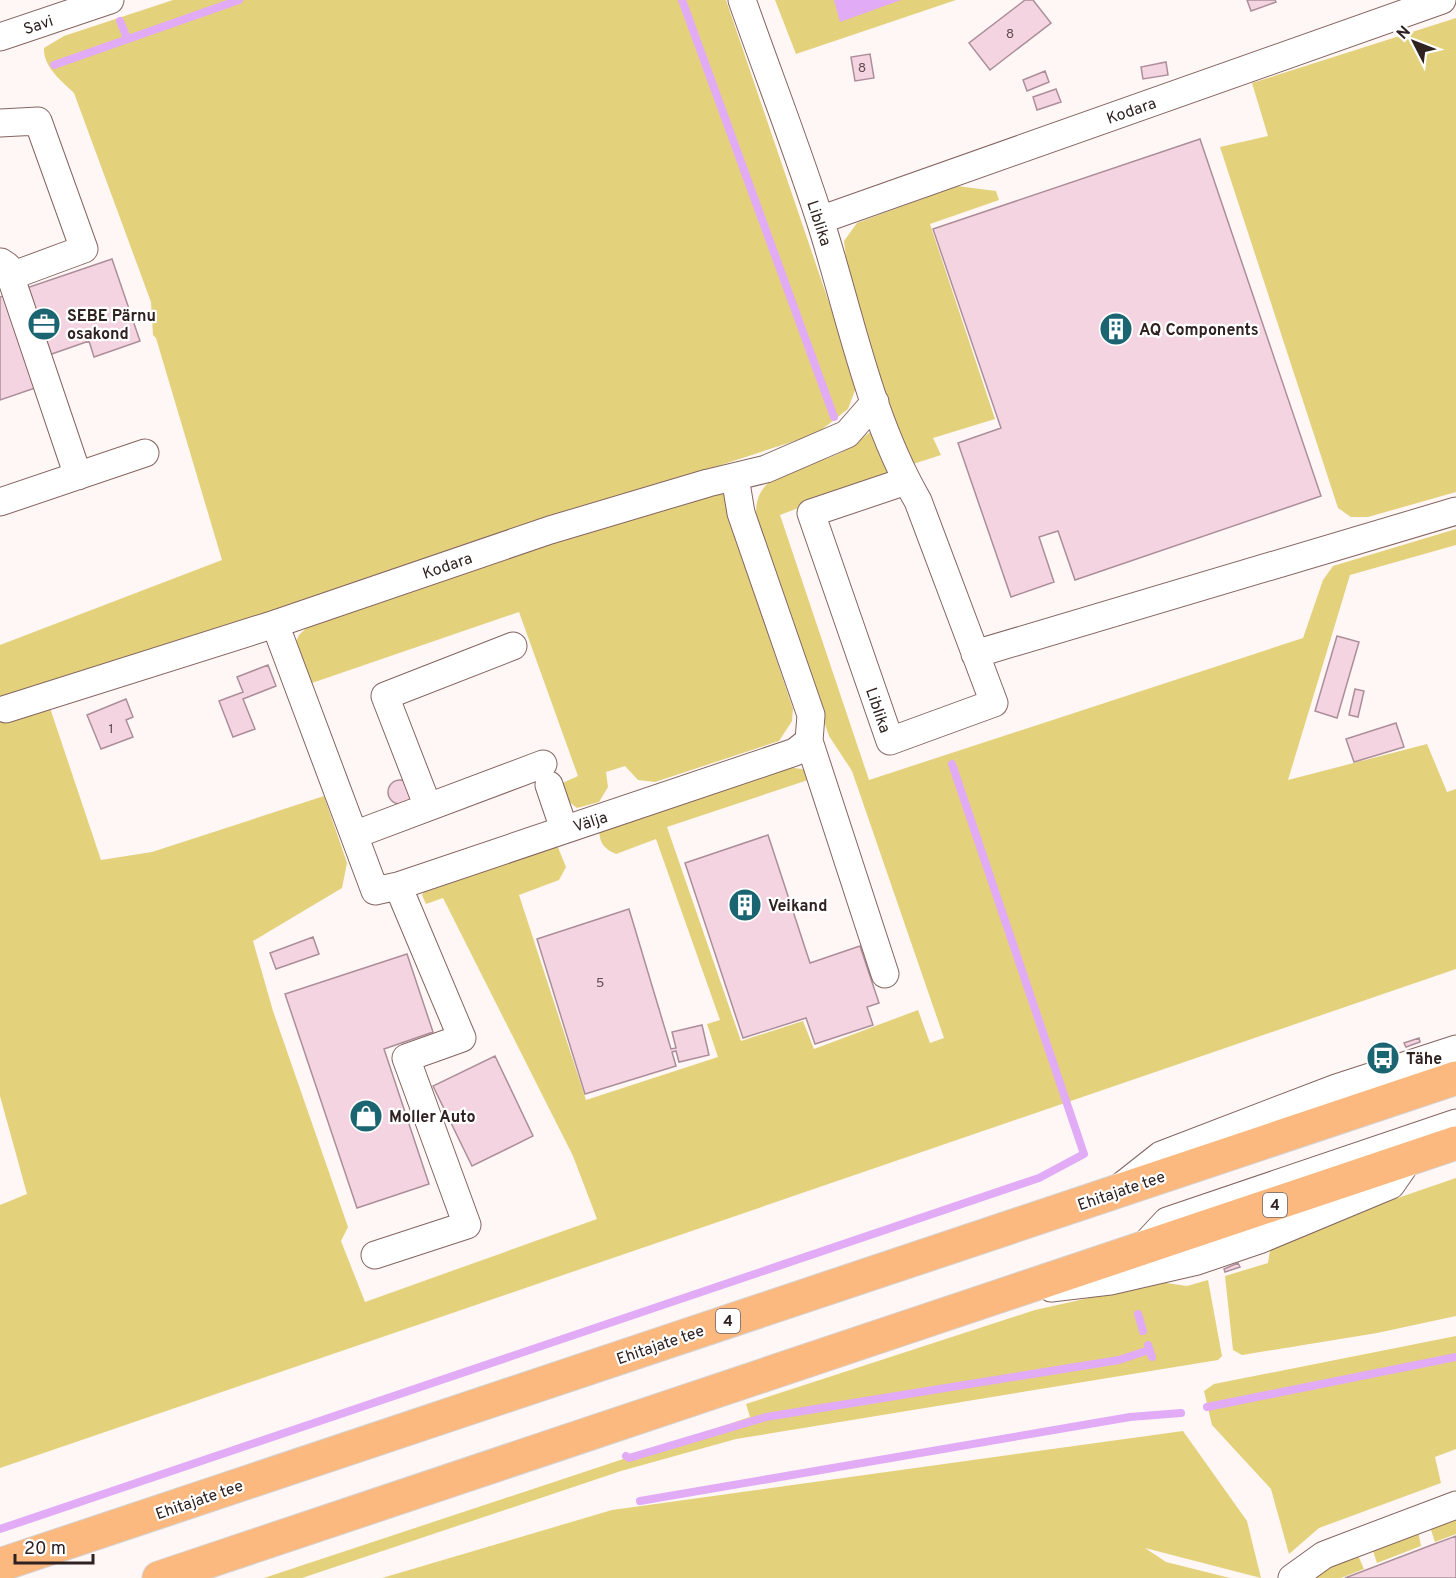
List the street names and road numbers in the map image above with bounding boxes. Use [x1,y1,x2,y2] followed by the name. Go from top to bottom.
[21,12,56,40] street label: Savi
[1104,94,1159,130] street label: Kodara
[801,198,835,249] street label: Liblika
[420,549,475,585] street label: Kodara
[860,685,894,736] street label: Liblika
[571,808,610,838] street label: Välja
[1075,1168,1168,1216] street label: Ehitajate tee
[1263,1193,1287,1217] road number: 4
[716,1309,740,1333] road number: 4
[614,1322,707,1370] street label: Ehitajate tee
[153,1477,246,1525] street label: Ehitajate tee

